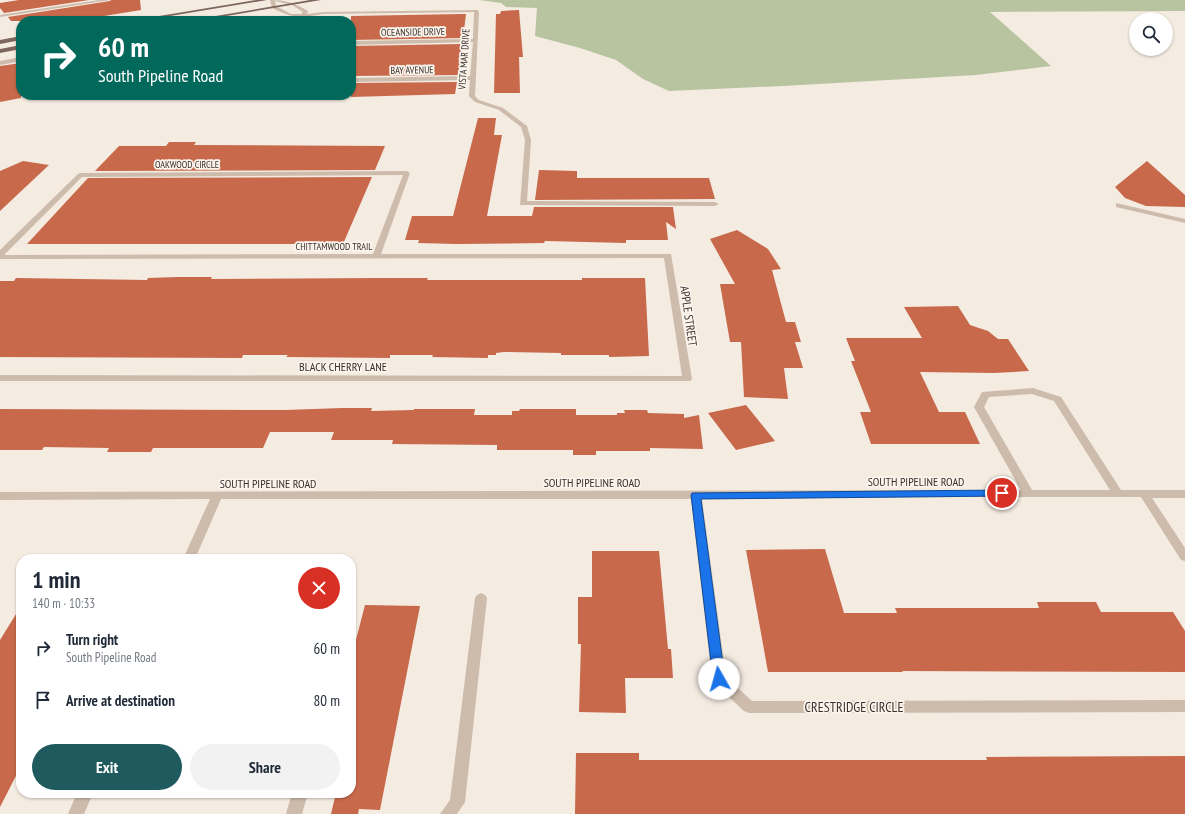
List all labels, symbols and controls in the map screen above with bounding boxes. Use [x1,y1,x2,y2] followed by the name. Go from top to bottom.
[1129,12,1173,56] map controls
[1129,12,1173,56] button: search
[381,25,445,39] street label: OCEANSIDE DRIVE
[98,28,149,65] text: 60 m
[455,28,473,91] street label: VISTA MAR DRIVE
[32,32,84,84] icon: right
[390,63,434,77] street label: BAY AVENUE
[98,64,223,87] text: South Pipeline Road
[155,158,219,171] street label: OAKWOOD CIRCLE
[296,240,373,253] street label: CHITTAMWOOD TRAIL
[677,285,701,348] street label: APPLE STREET
[299,359,387,374] street label: BLACK CHERRY LANE
[868,474,964,489] street label: SOUTH PIPELINE ROAD
[544,475,640,490] street label: SOUTH PIPELINE ROAD
[220,476,316,491] street label: SOUTH PIPELINE ROAD
[985,476,1019,510] pin
[991,482,1013,504] icon: arrive
[32,564,80,595] text: 1 min
[298,567,340,609] button: close
[32,595,95,612] text: 140 m · 10:33
[66,630,118,649] text: Turn right
[32,637,54,659] icon: right
[314,639,340,658] text: 60 m
[66,649,156,666] text: South Pipeline Road
[698,658,740,700] position arrow
[32,689,54,711] icon: arrive
[66,691,175,710] text: Arrive at destination
[314,691,340,710] text: 80 m
[805,698,903,716] street label: CRESTRIDGE CIRCLE
[32,744,182,790] button: Exit
[190,744,340,790] button: Share

